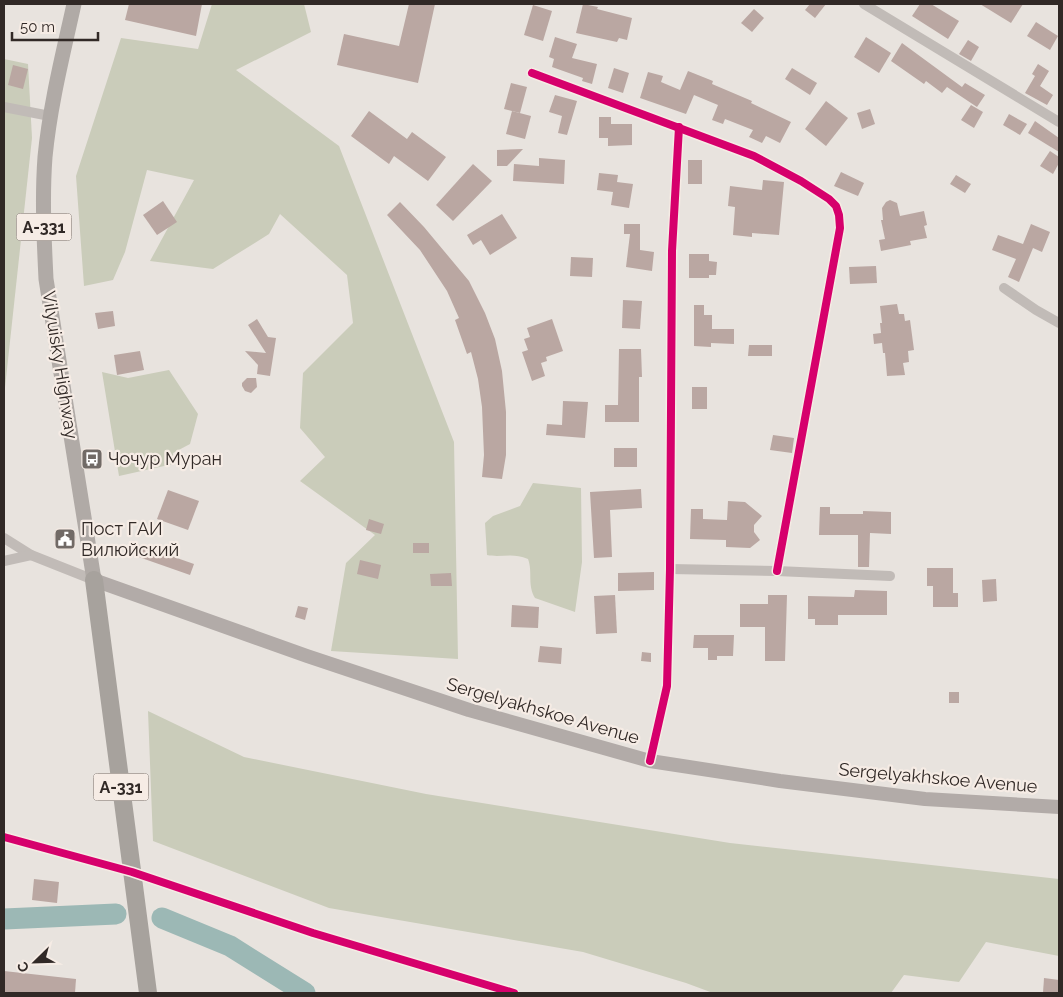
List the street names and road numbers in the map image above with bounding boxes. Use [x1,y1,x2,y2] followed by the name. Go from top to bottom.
[17,213,72,240] road number: А-331
[38,289,83,441] street label: Vilyuisky Highway
[444,673,642,748] street label: Sergelyakhskoe Avenue
[838,758,1039,797] street label: Sergelyakhskoe Avenue
[94,774,148,800] road number: А-331

